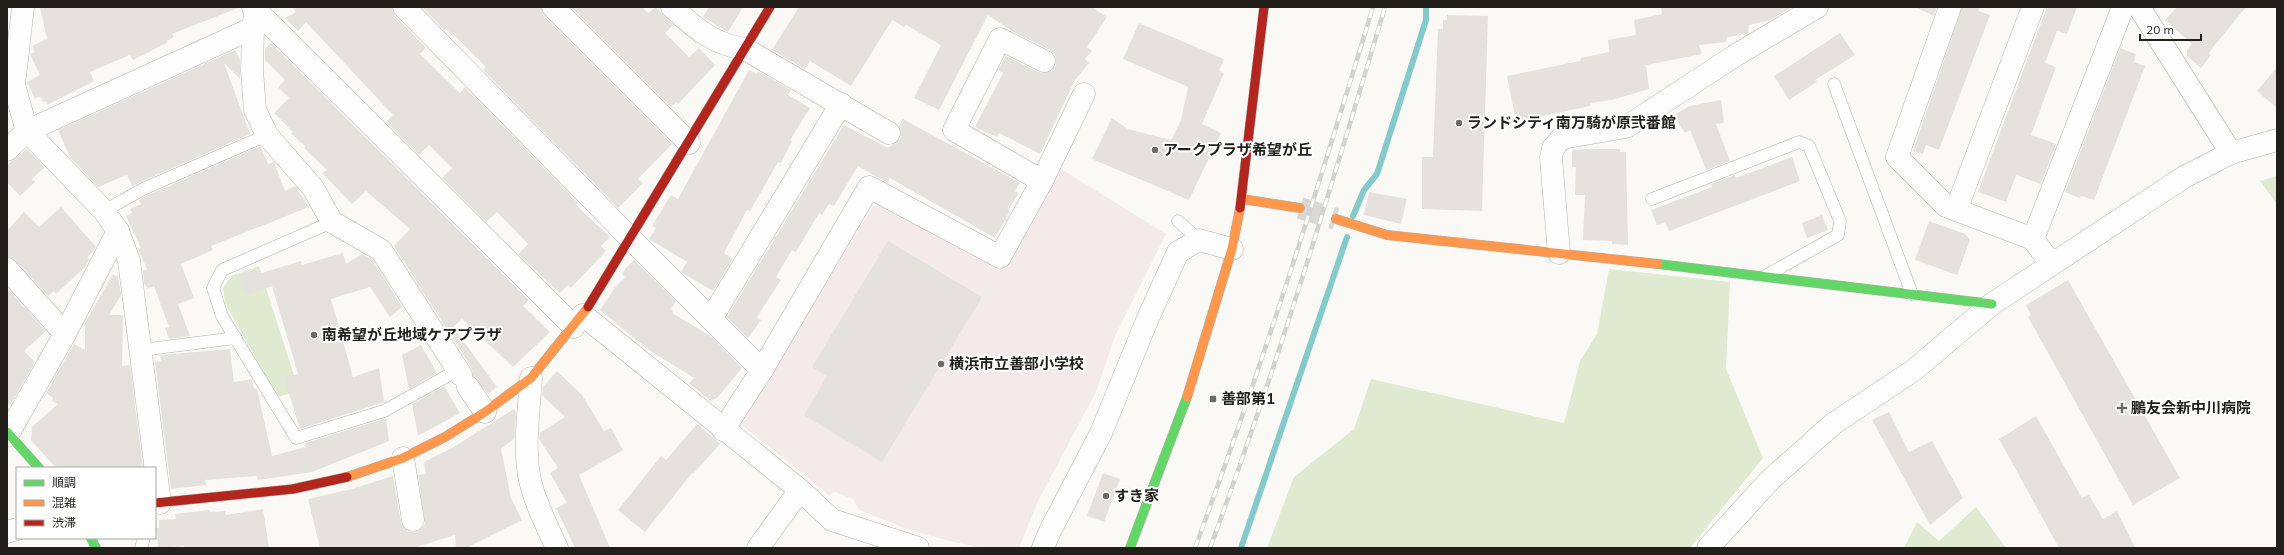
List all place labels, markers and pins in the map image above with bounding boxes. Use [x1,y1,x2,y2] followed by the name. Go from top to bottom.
[1467,113,1676,132] place label: ランドシティ南万騎が原弐番館
[1454,118,1464,128] marker: ランドシティ南万騎が原弐番館
[1163,140,1312,159] place label: アークプラザ希望が丘
[1150,145,1160,155] marker: アークプラザ希望が丘
[322,325,502,344] place label: 南希望が丘地域ケアプラザ
[309,330,319,340] marker: 南希望が丘地域ケアプラザ
[949,354,1084,373] place label: 横浜市立善部小学校
[936,359,946,369] marker: 横浜市立善部小学校
[1221,389,1275,408] place label: 善部第1
[1208,394,1218,404] marker: 善部第1
[2131,398,2251,417] place label: 鵬友会新中川病院
[2116,402,2128,414] marker: 鵬友会新中川病院
[1114,486,1159,505] place label: すき家
[1101,491,1111,501] marker: すき家

